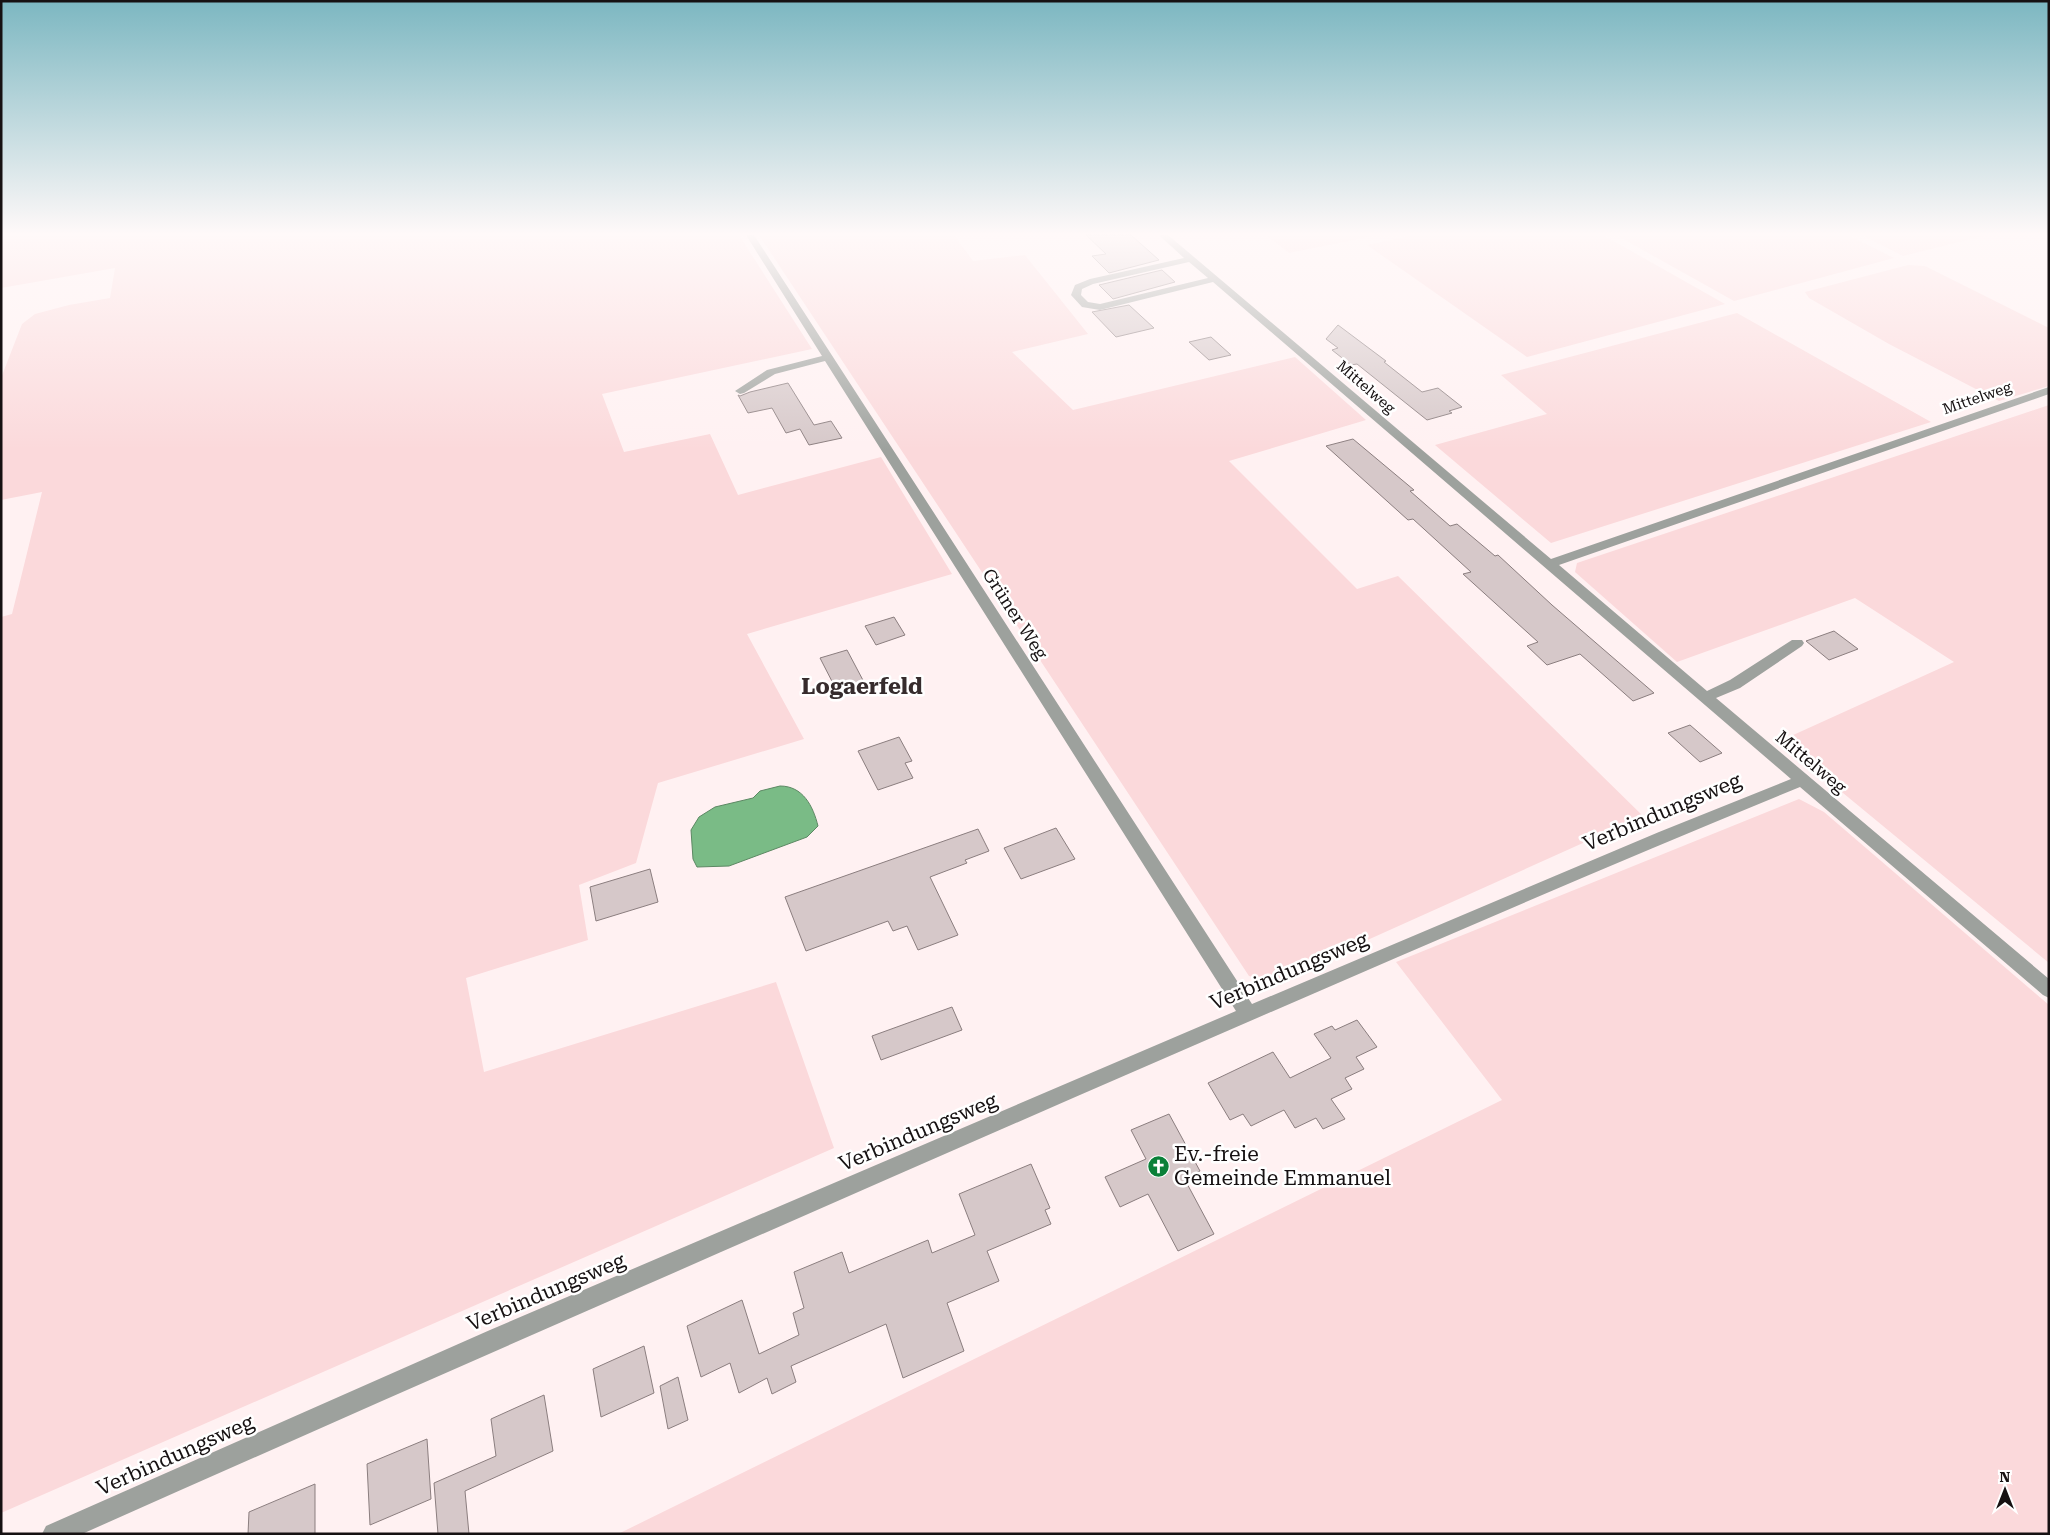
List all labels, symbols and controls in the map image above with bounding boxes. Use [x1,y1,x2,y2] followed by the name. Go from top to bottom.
[1333,357,1399,418] street label: Mittelweg
[1940,378,2014,418] street label: Mittelweg
[978,565,1053,664] street label: Grüner Weg
[801,674,923,699] district label: Logaerfeld
[1772,726,1852,798] street label: Mittelweg
[1579,768,1745,856] street label: Verbindungsweg
[1206,927,1372,1015] street label: Verbindungsweg
[835,1088,1001,1176] street label: Verbindungsweg
[1174,1142,1391,1190] place label: Ev.-freie Gemeinde Emmanuel
[1146,1154,1170,1178] church icon: Ev.-freie Gemeinde Emmanuel
[463,1248,629,1336] street label: Verbindungsweg
[93,1410,257,1500] street label: Verbindungsweg
[1980,1465,2030,1515] north arrow
[2000,1469,2011,1485] text: N

